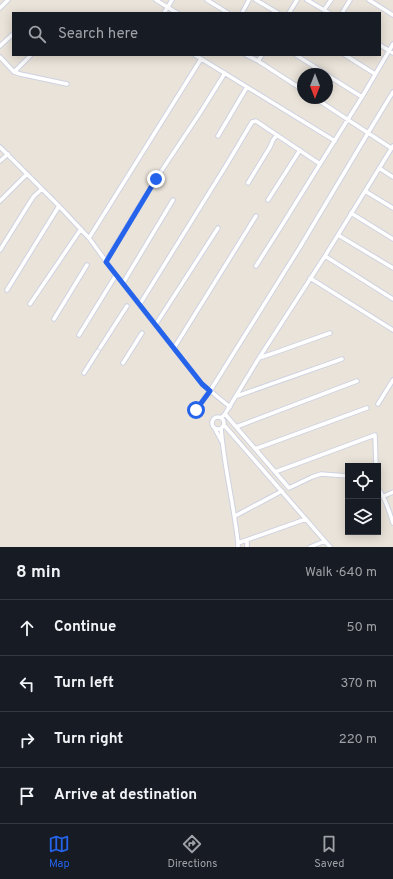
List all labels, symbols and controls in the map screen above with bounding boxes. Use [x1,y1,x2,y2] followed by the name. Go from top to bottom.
[12,12,381,56] search box
[26,23,48,45] icon: search
[58,25,138,44] text: Search here
[297,68,333,104] north arrow
[147,170,165,188] route end
[187,401,205,419] route start
[345,463,381,535] map controls
[345,463,381,499] button: locate
[345,499,381,535] button: layers
[16,562,61,584] text: 8 min
[305,565,377,581] text: Walk · 640 m
[16,617,38,639] icon: ahead
[54,618,116,637] text: Continue
[347,620,377,636] text: 50 m
[16,673,38,695] icon: left
[54,674,114,693] text: Turn left
[340,676,377,692] text: 370 m
[16,729,38,751] icon: right
[54,730,123,749] text: Turn right
[339,732,377,748] text: 220 m
[16,785,38,807] icon: arrive
[54,786,197,805] text: Arrive at destination
[48,833,70,871] tab: Map
[167,833,217,871] tab: Directions
[314,833,345,871] tab: Saved

